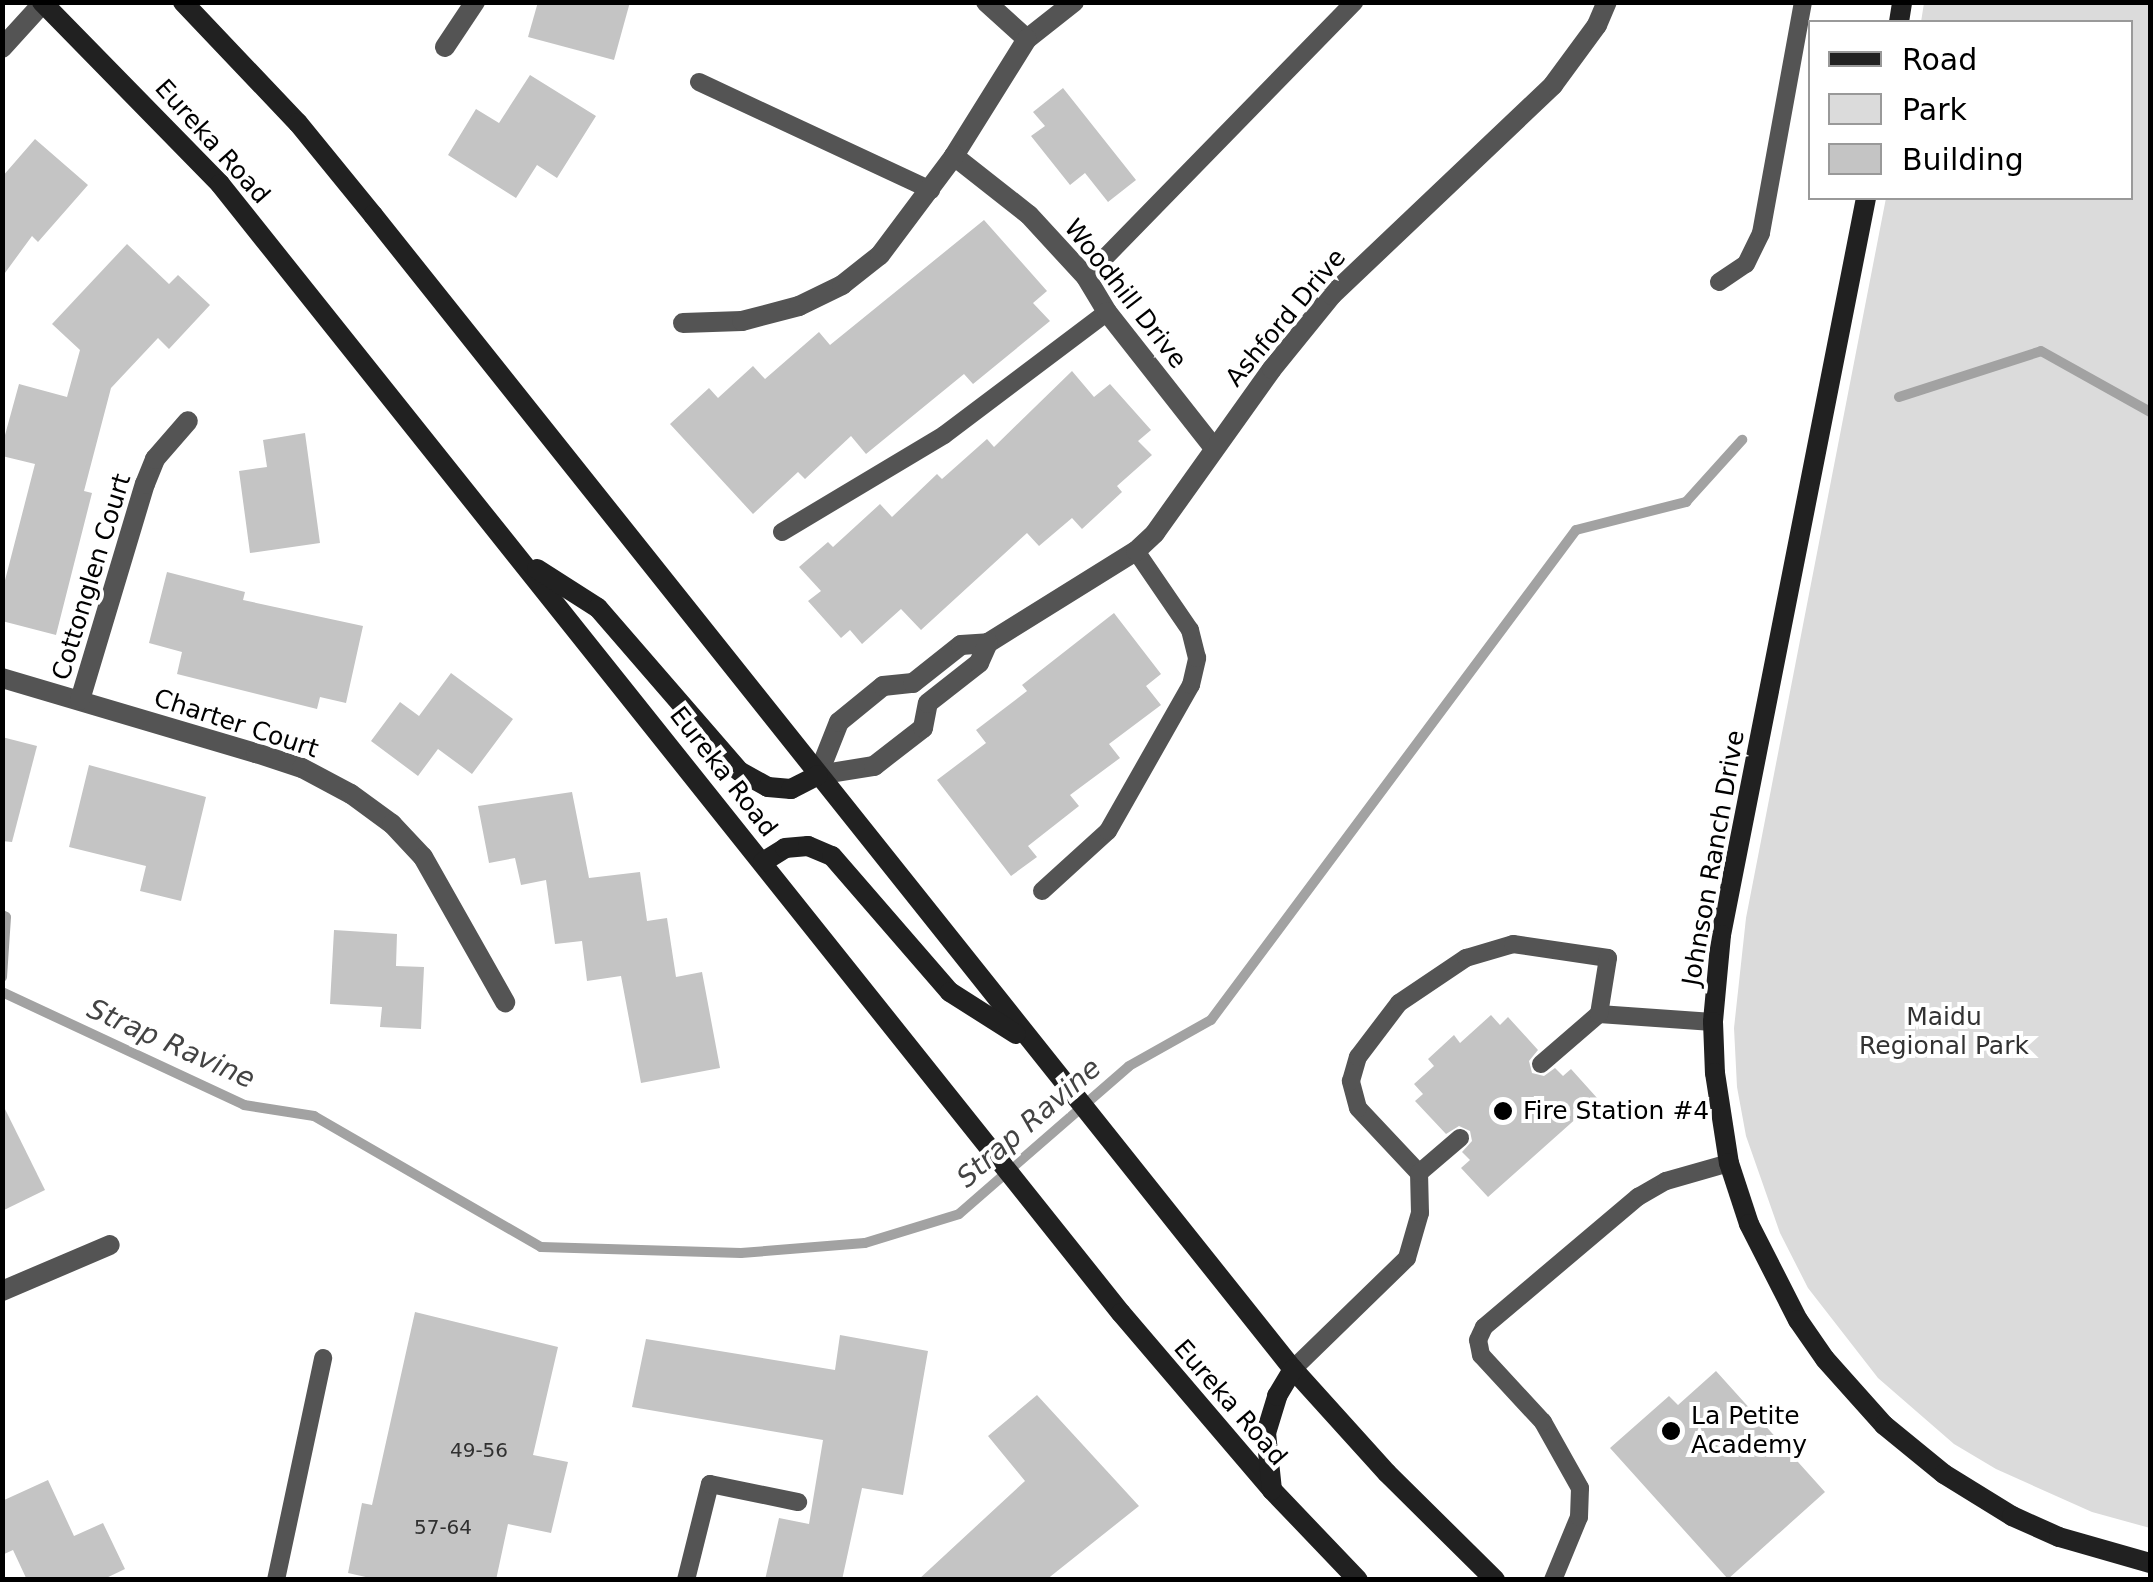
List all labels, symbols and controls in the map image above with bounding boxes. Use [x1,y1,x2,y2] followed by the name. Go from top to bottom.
[1808,20,2133,200] legend
[1902,42,1977,77] text: Road
[148,74,276,210] street label: Eureka Road
[1902,92,1967,127] text: Park
[1902,142,2024,177] text: Building
[1057,213,1193,375] street label: Woodhill Drive
[1220,243,1352,393] street label: Ashford Drive
[46,470,138,684] street label: Cottonglen Court
[150,683,322,765] street label: Charter Court
[663,701,783,843] street label: Eureka Road
[1677,728,1751,988] street label: Johnson Ranch Drive
[82,992,260,1096] water label: Strap Ravine
[1859,1003,2029,1062] park label: Maidu Regional Park
[950,1051,1108,1195] water label: Strap Ravine
[1523,1096,1709,1126] place label: Fire Station #4
[1492,1100,1514,1122] marker: Fire Station #4
[1167,1334,1293,1472] street label: Eureka Road
[1691,1402,1807,1461] place label: La Petite Academy
[1660,1420,1682,1442] marker: La Petite Academy
[450,1438,508,1462] house number: 49-56
[414,1515,472,1539] house number: 57-64

